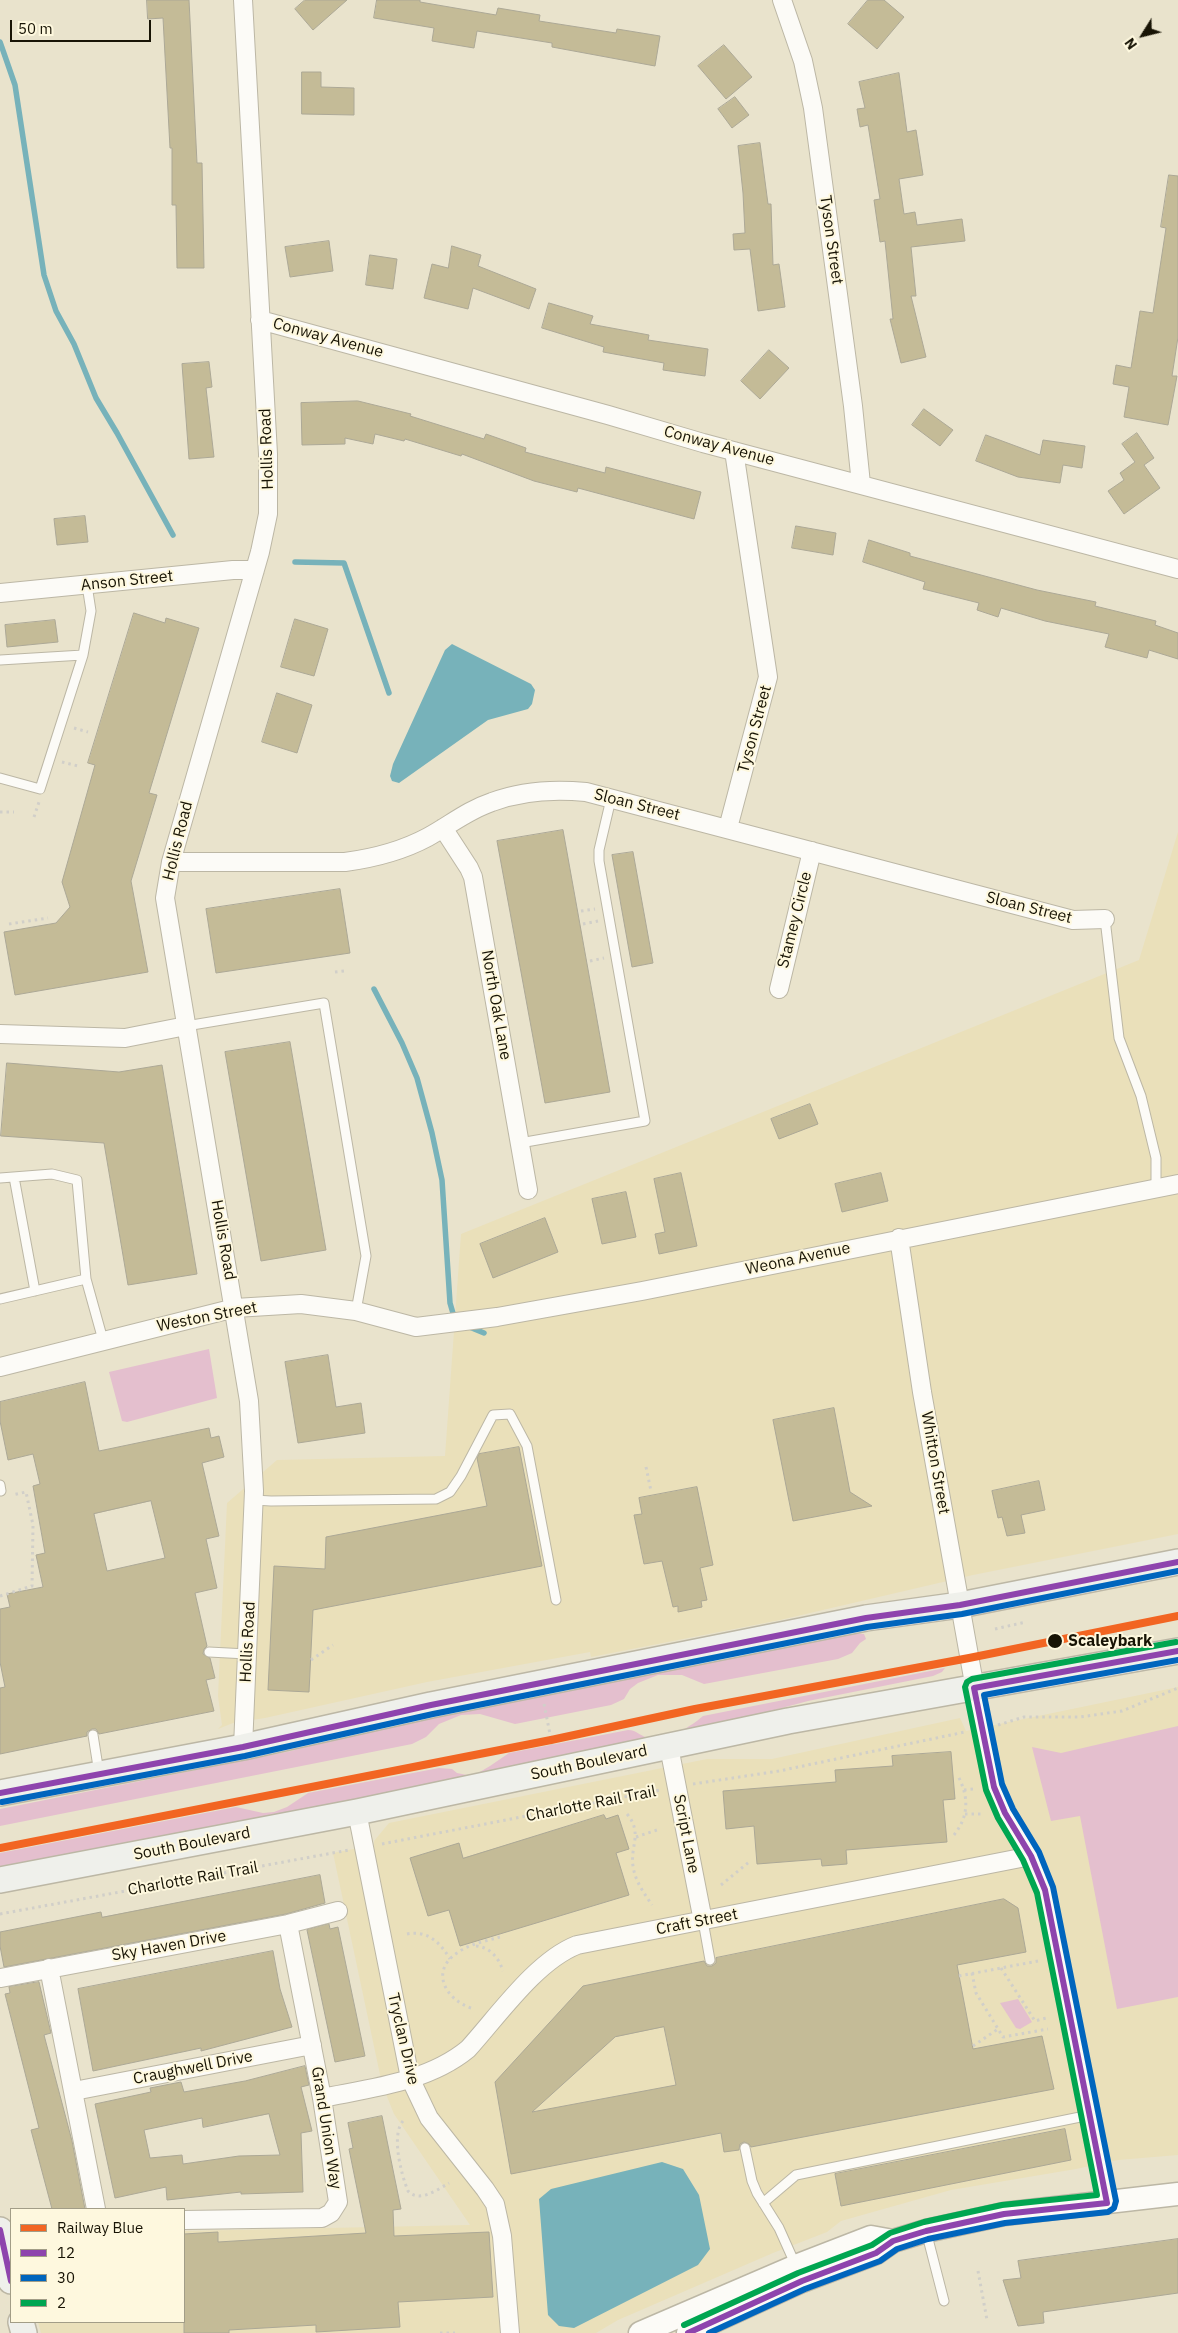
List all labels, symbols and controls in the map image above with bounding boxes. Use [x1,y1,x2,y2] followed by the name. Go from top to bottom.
[12,10,154,42] scale bar
[1118,10,1168,60] north arrow
[18,19,53,38] text: 50 m
[1121,34,1141,53] text: N
[815,194,847,286] street label: Tyson Street
[271,314,385,362] street label: Conway Avenue
[256,408,278,490] street label: Hollis Road
[662,422,776,470] street label: Conway Avenue
[80,567,174,595] street label: Anson Street
[734,683,776,775] street label: Tyson Street
[592,785,682,825] street label: Sloan Street
[159,799,197,883] street label: Hollis Road
[774,870,816,970] street label: Stamey Circle
[984,888,1074,928] street label: Sloan Street
[477,949,515,1061] street label: North Oak Lane
[206,1198,240,1282] street label: Hollis Road
[744,1239,852,1279] street label: Weona Avenue
[155,1298,259,1336] street label: Weston Street
[917,1410,953,1516] street label: Whitton Street
[236,1601,260,1683] street label: Hollis Road
[1068,1631,1152,1651] place label: Scaleybark
[1046,1632,1064,1650] marker: Scaleybark
[529,1741,649,1785] street label: South Boulevard
[524,1782,658,1826] street label: Charlotte Rail Trail
[669,1793,703,1875] street label: Script Lane
[132,1823,252,1865] street label: South Boulevard
[126,1858,260,1900] street label: Charlotte Rail Trail
[655,1905,739,1939] street label: Craft Street
[110,1926,228,1966] street label: Sky Haven Drive
[383,1991,423,2087] street label: Tryclan Drive
[132,2047,254,2089] street label: Craughwell Drive
[307,2065,345,2191] street label: Grand Union Way
[10,2208,185,2323] legend
[57,2218,143,2237] text: Railway Blue
[57,2243,75,2262] text: 12
[57,2268,75,2287] text: 30
[57,2293,66,2312] text: 2

